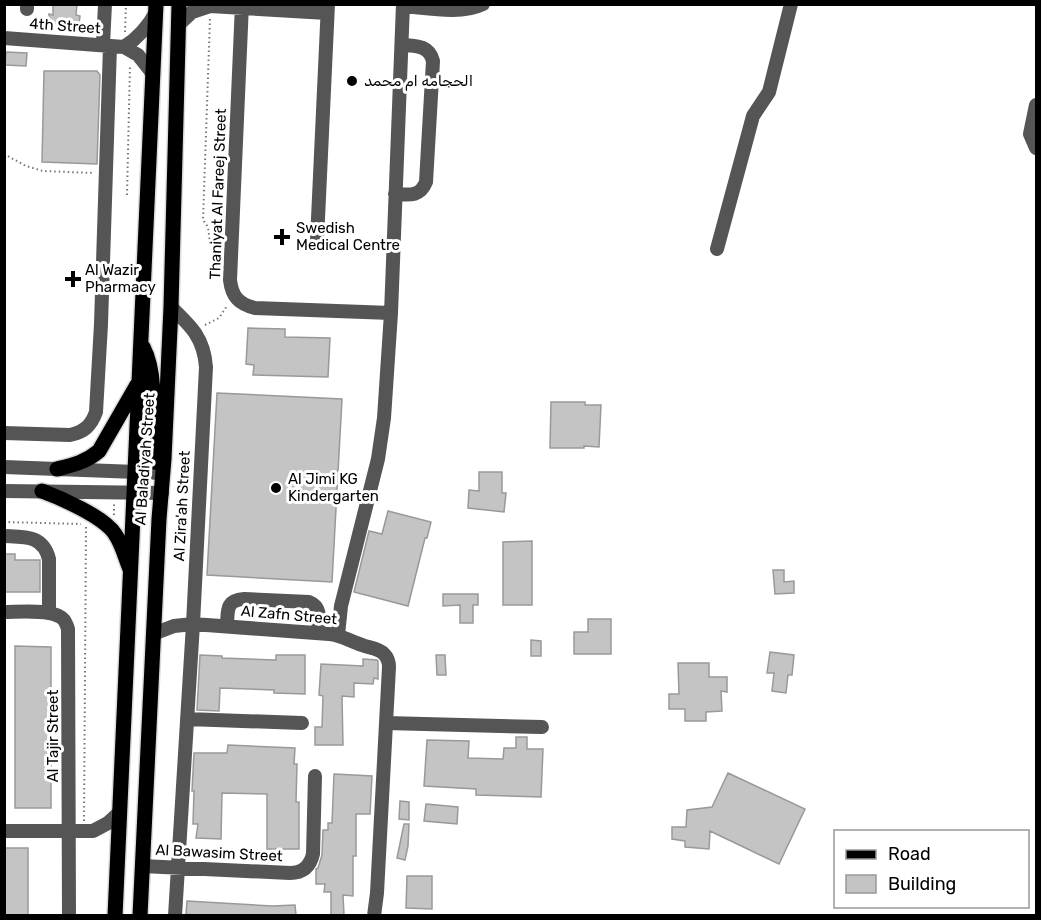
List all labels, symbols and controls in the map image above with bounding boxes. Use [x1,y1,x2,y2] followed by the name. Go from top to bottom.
[29,15,101,37] street label: 4th Street
[364,72,473,91] place label: الحجامه ام محمد
[345,74,359,88] marker: الحجامه ام محمد
[206,108,230,280] street label: Thaniyat Al Fareej Street
[296,219,400,254] place label: Swedish Medical Centre
[273,228,291,246] marker: Swedish Medical Centre
[85,261,156,296] place label: Al Wazir Pharmacy
[66,272,80,286] marker: Al Wazir Pharmacy
[131,392,159,526] street label: Al Baladiyah Street
[170,450,194,562] street label: Al Zira'ah Street
[288,470,379,505] place label: Al Jimi KG Kindergarten
[269,481,283,495] marker: Al Jimi KG Kindergarten
[240,602,338,628] street label: Al Zafn Street
[44,690,62,782] street label: Al Tajir Street
[834,830,1029,908] legend
[155,841,283,865] street label: Al Bawasim Street
[888,843,931,865] text: Road
[888,873,956,895] text: Building

